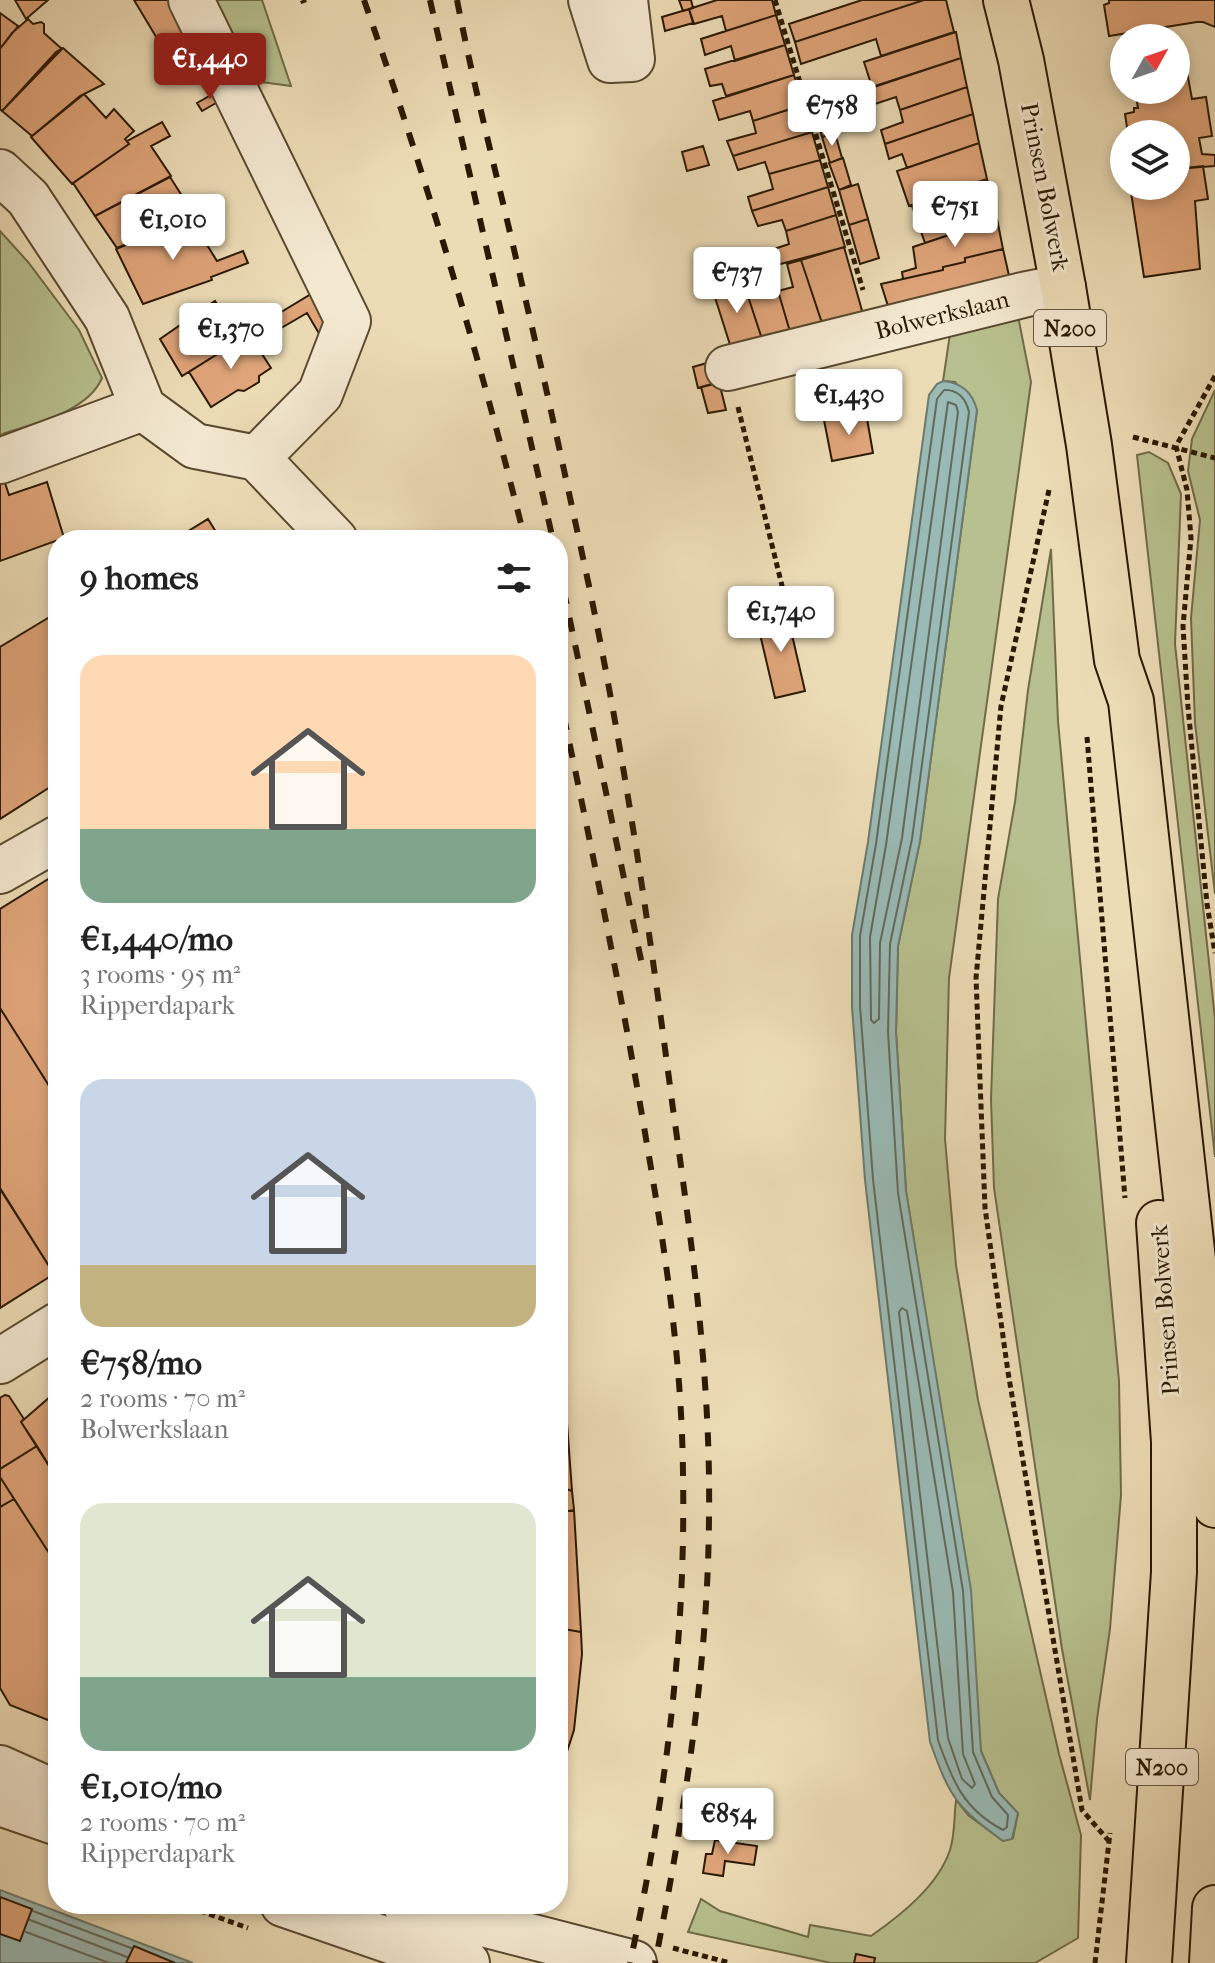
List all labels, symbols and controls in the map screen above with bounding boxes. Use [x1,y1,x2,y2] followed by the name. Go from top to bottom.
[1110,24,1190,104] north arrow
[1110,24,1190,200] map controls
[145,33,275,101] pin: €1,440
[172,43,248,74] text: €1,440
[785,80,879,148] pin: €758
[806,90,858,121] text: €758
[1015,100,1075,274] street label: Prinsen Bolwerk
[1110,120,1190,200] button: layers
[908,181,1002,249] pin: €751
[931,191,979,222] text: €751
[108,194,238,262] pin: €1,010
[139,204,207,235] text: €1,010
[690,247,784,315] pin: €737
[711,257,763,288] text: €737
[872,285,1012,345] street label: Bolwerkslaan
[166,303,296,371] pin: €1,370
[1034,310,1106,346] road number: N200
[197,313,265,344] text: €1,370
[784,369,914,437] pin: €1,430
[813,379,885,410] text: €1,430
[492,556,536,600] icon: filters
[80,558,199,598] text: 9 homes
[716,586,846,654] pin: €1,740
[746,596,816,627] text: €1,740
[236,707,380,851] icon: home
[80,919,233,959] text: €1,440/mo
[80,959,240,990] text: 3 rooms · 95 m²
[80,990,235,1021] text: Ripperdapark
[236,1131,380,1275] icon: home
[1145,1223,1185,1396] street label: Prinsen Bolwerk
[80,1343,202,1383] text: €758/mo
[80,1383,245,1414] text: 2 rooms · 70 m²
[80,1414,228,1445] text: Bolwerkslaan
[236,1555,380,1699] icon: home
[1126,1749,1198,1785] road number: N200
[80,1767,222,1807] text: €1,010/mo
[681,1788,775,1856] pin: €854
[700,1798,756,1829] text: €854
[80,1807,245,1838] text: 2 rooms · 70 m²
[80,1838,235,1869] text: Ripperdapark

